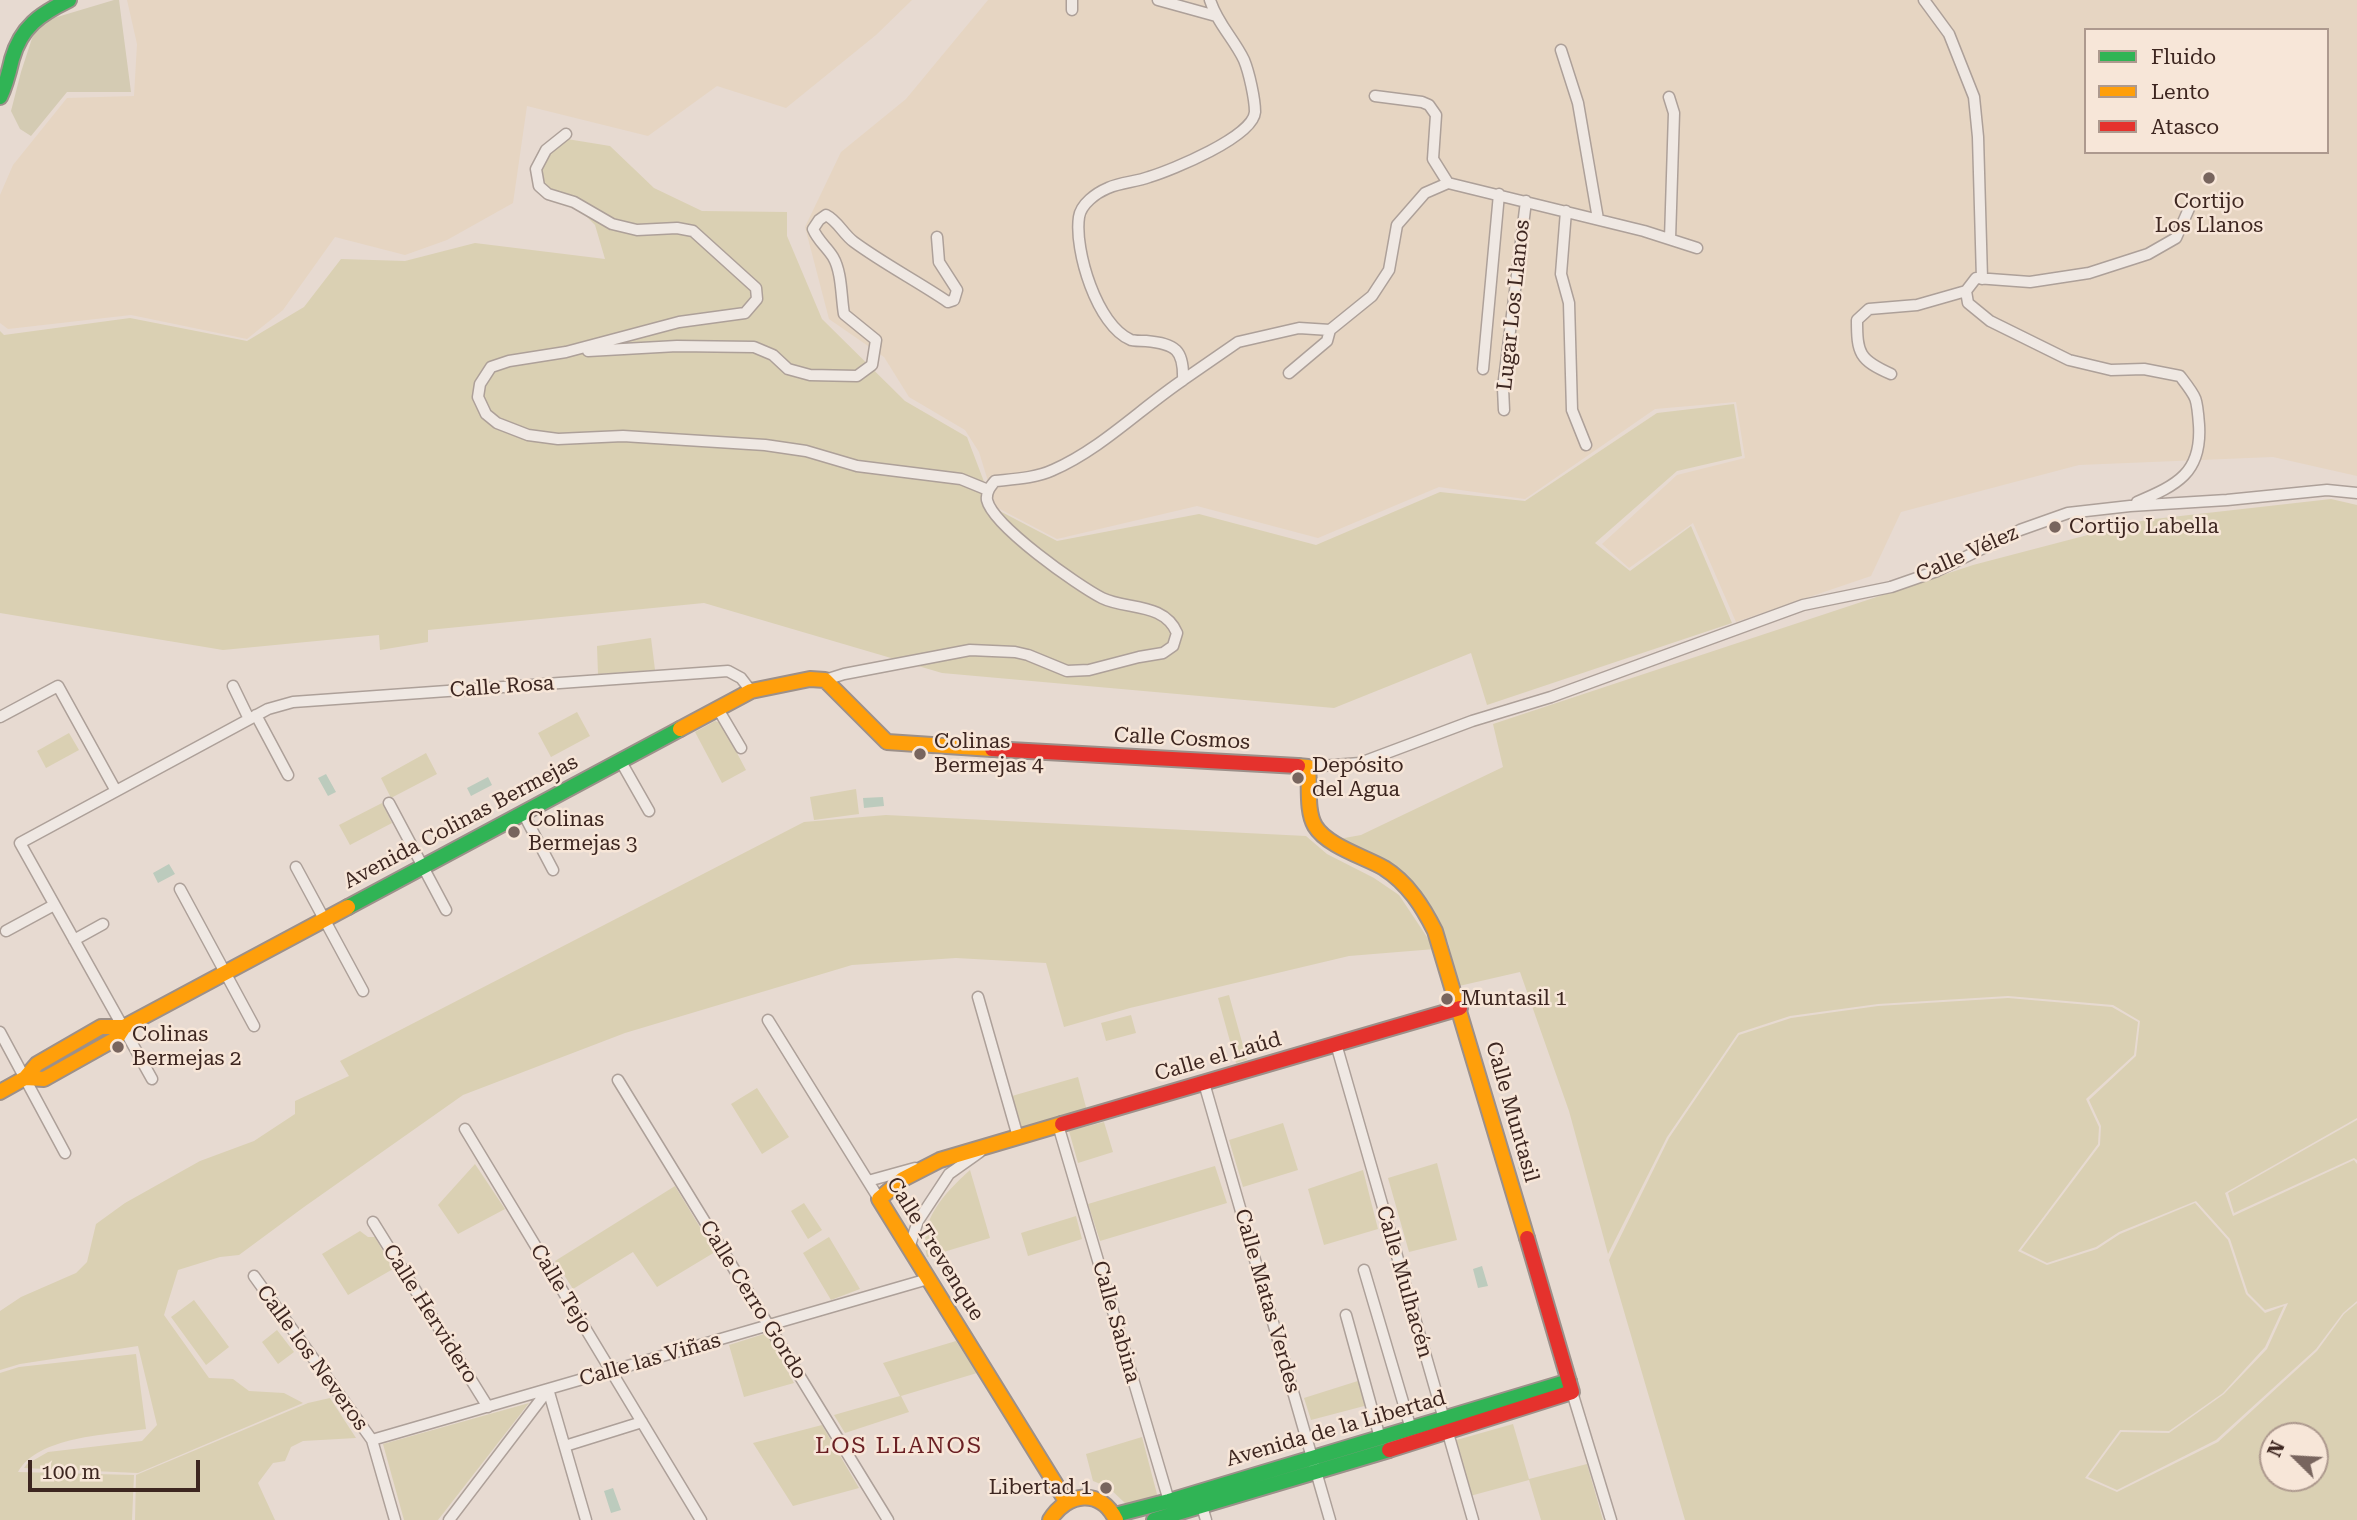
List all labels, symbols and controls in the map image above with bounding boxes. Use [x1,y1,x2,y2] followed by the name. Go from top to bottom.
[2084,28,2329,154] legend
[2151,45,2216,69] text: Fluido
[2151,80,2210,104] text: Lento
[2151,115,2219,139] text: Atasco
[2201,170,2217,186] marker: Cortijo Los Llanos
[2155,189,2263,239] place label: Cortijo Los Llanos
[1492,218,1536,392] street label: Lugar Los Llanos
[2069,514,2219,540] place label: Cortijo Labella
[2047,519,2063,535] marker: Cortijo Labella
[1912,520,2022,588] street label: Calle Vélez
[449,671,555,703] street label: Calle Rosa
[1113,723,1251,755] street label: Calle Cosmos
[934,729,1044,779] place label: Colinas Bermejas 4
[912,746,928,762] marker: Colinas Bermejas 4
[340,749,582,895] street label: Avenida Colinas Bermejas
[1312,753,1404,803] place label: Depósito del Agua
[1290,770,1306,786] marker: Depósito del Agua
[528,807,638,857] place label: Colinas Bermejas 3
[506,824,522,840] marker: Colinas Bermejas 3
[1461,986,1567,1012] place label: Muntasil 1
[1439,991,1455,1007] marker: Muntasil 1
[132,1022,242,1072] place label: Colinas Bermejas 2
[1152,1027,1284,1087] street label: Calle el Laúd
[110,1039,126,1055] marker: Colinas Bermejas 2
[1480,1039,1544,1185] street label: Calle Muntasil
[881,1173,989,1325] street label: Calle Trevenque
[1370,1203,1438,1361] street label: Calle Mulhacén
[1229,1206,1305,1396] street label: Calle Matas Verdes
[694,1216,812,1384] street label: Calle Cerro Gordo
[377,1240,483,1388] street label: Calle Hervidero
[525,1240,597,1338] street label: Calle Tejo
[1087,1258,1145,1386] street label: Calle Sabina
[251,1280,373,1436] street label: Calle los Neveros
[577,1328,723,1392] street label: Calle las Viñas
[1223,1386,1449,1472] street label: Avenida de la Libertad
[2259,1422,2329,1492] north arrow
[816,1432,982,1460] district label: LOS LLANOS
[2263,1438,2290,1460] text: N
[32,1446,203,1490] scale bar
[41,1460,101,1484] text: 100 m
[989,1475,1092,1501] place label: Libertad 1
[1098,1480,1114,1496] marker: Libertad 1

